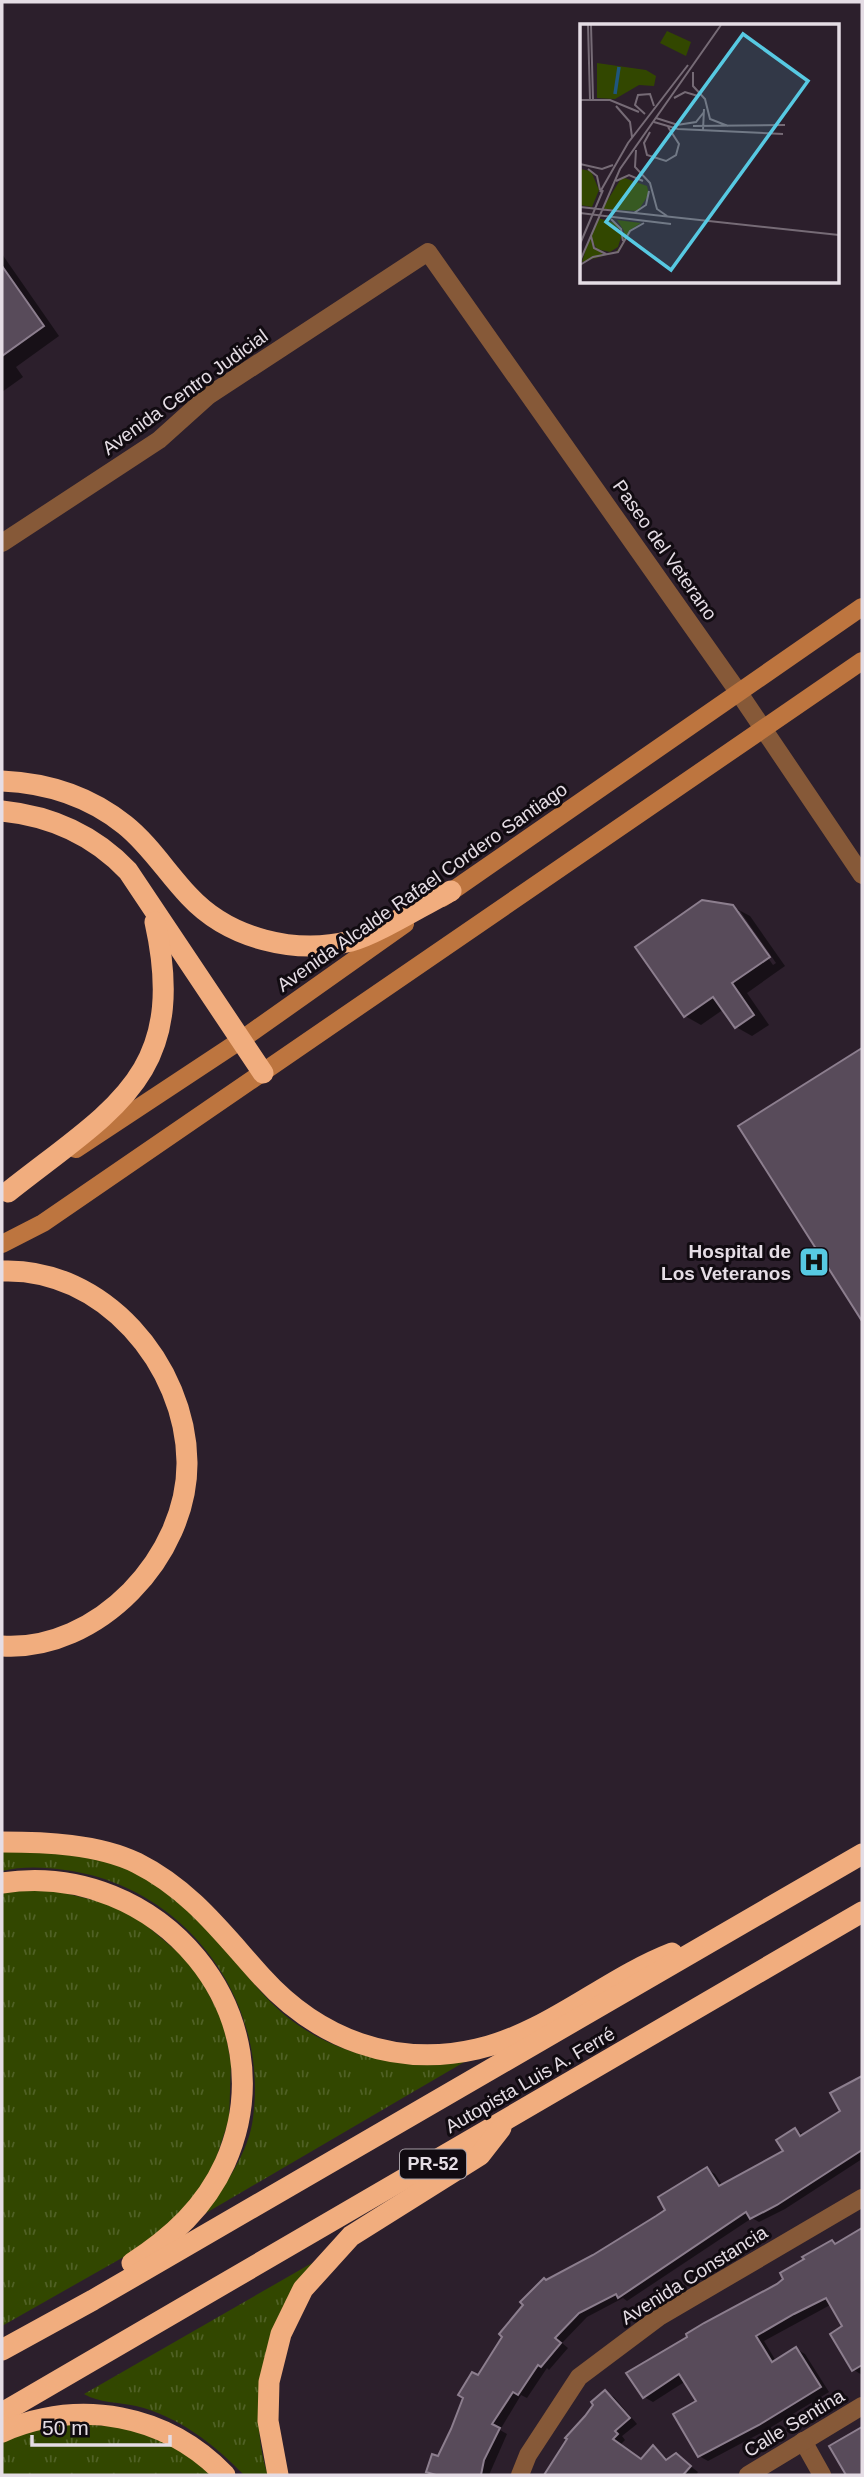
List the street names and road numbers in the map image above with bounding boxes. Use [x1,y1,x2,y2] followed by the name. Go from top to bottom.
[98,325,272,459] street label: Avenida Centro Judicial
[609,476,721,624] street label: Paseo del Veterano
[273,778,571,996] street label: Avenida Alcalde Rafael Cordero Santiago
[442,2023,618,2137] street label: Autopista Luis A. Ferré
[400,2150,466,2178] road number: PR-52
[617,2221,771,2329] street label: Avenida Constancia
[740,2385,848,2461] street label: Calle Sentina

